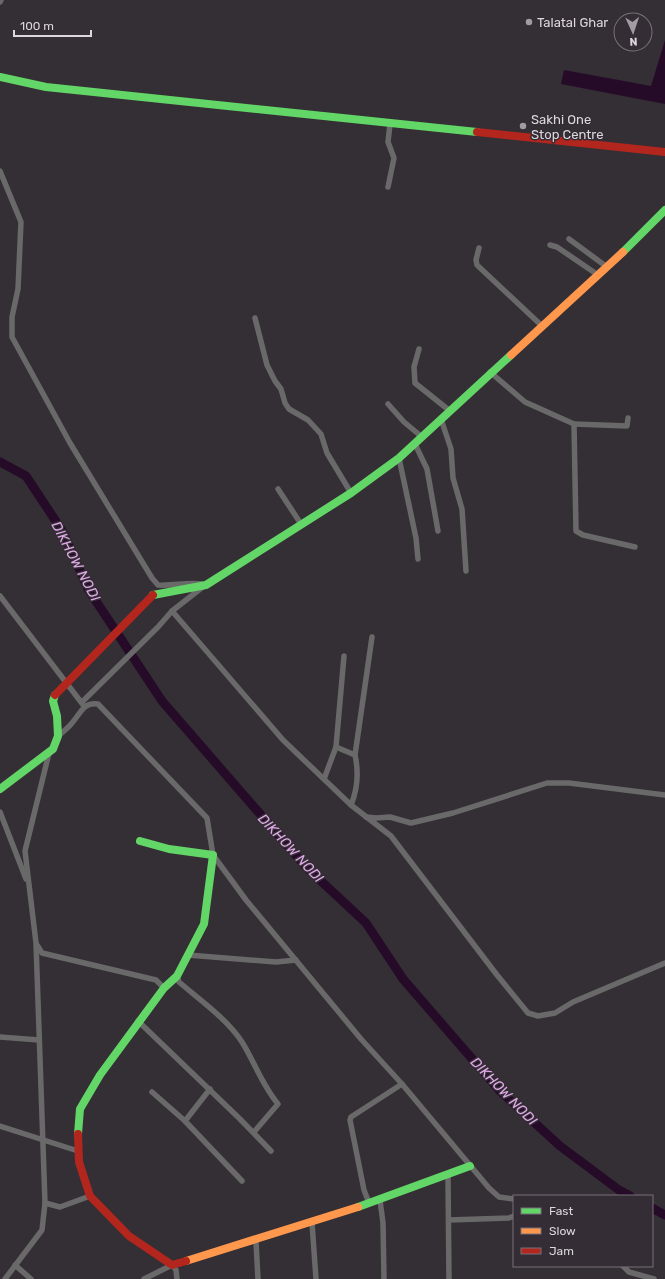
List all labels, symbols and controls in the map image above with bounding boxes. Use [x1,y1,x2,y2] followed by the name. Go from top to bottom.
[14,12,91,38] scale bar
[613,12,653,52] north arrow
[537,15,608,30] place label: Talatal Ghar
[524,17,534,27] marker: Talatal Ghar
[20,19,54,33] text: 100 m
[629,35,638,48] text: N
[531,112,603,142] place label: Sakhi One Stop Centre
[518,121,528,131] marker: Sakhi One Stop Centre
[47,518,104,604] water label: DIKHOW NODI
[254,810,327,887] water label: DIKHOW NODI
[467,1054,541,1129] water label: DIKHOW NODI
[513,1195,653,1267] legend
[549,1204,573,1218] text: Fast
[549,1224,576,1238] text: Slow
[549,1244,574,1258] text: Jam

